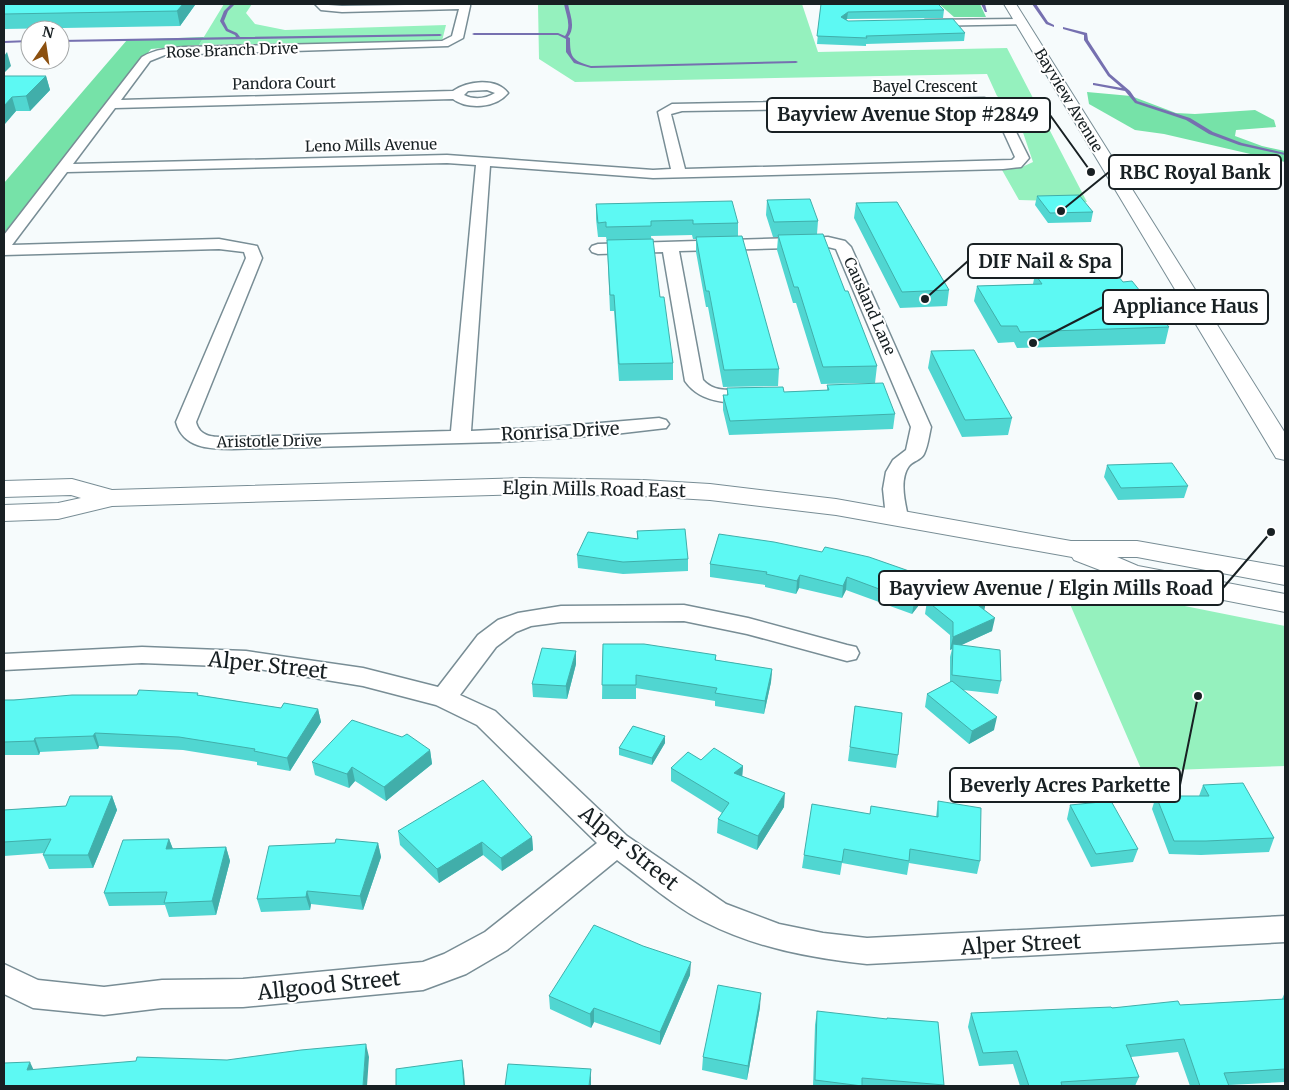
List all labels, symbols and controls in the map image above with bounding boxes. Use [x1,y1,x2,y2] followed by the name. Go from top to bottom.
[20,20,70,70] north arrow
[41,22,55,42] text: N
[166,38,299,62] street label: Rose Branch Drive
[1031,45,1108,155] street label: Bayview Avenue
[232,73,336,93] street label: Pandora Court
[873,77,978,96] street label: Bayel Crescent
[767,98,1050,132] callout: Bayview Avenue Stop #2849
[777,102,1039,126] text: Bayview Avenue Stop #2849
[305,134,437,156] street label: Leno Mills Avenue
[1109,155,1281,189] callout: RBC Royal Bank
[1119,160,1271,184] text: RBC Royal Bank
[968,244,1122,278] callout: DIF Nail & Spa
[978,249,1112,273] text: DIF Nail & Spa
[840,254,900,358] street label: Causland Lane
[1103,290,1268,324] callout: Appliance Haus
[1112,294,1259,318] text: Appliance Haus
[500,416,620,446] street label: Ronrisa Drive
[215,431,322,451] street label: Aristotle Drive
[502,476,686,502] street label: Elgin Mills Road East
[879,571,1223,605] callout: Bayview Avenue / Elgin Mills Road
[889,576,1213,600] text: Bayview Avenue / Elgin Mills Road
[206,645,329,685] street label: Alper Street
[950,768,1180,802] callout: Beverly Acres Parkette
[960,773,1170,797] text: Beverly Acres Parkette
[573,799,684,896] street label: Alper Street
[959,927,1082,961] street label: Alper Street
[255,964,402,1006] street label: Allgood Street

